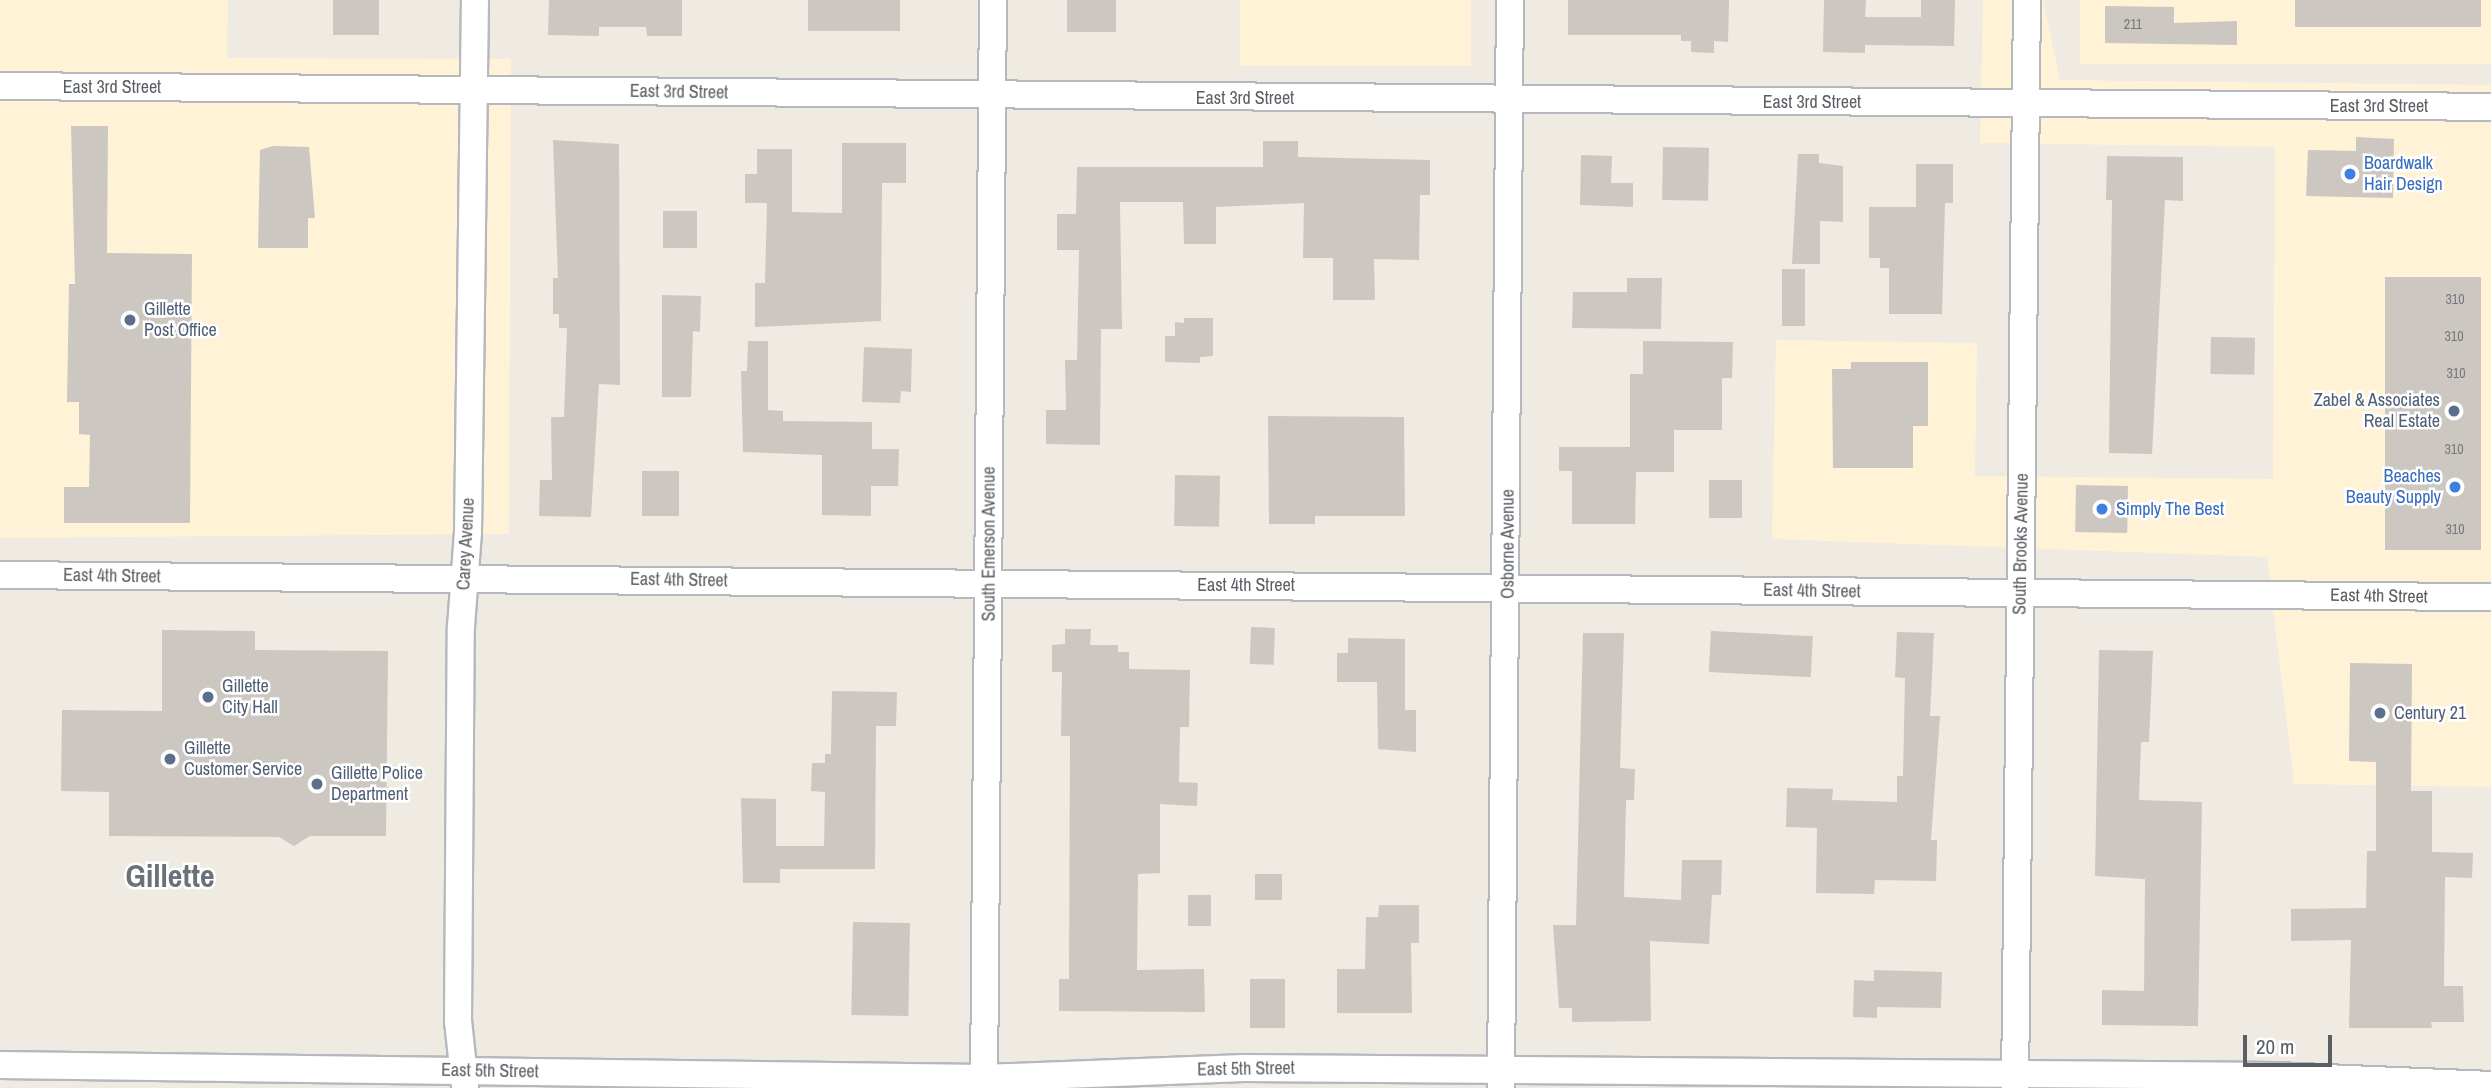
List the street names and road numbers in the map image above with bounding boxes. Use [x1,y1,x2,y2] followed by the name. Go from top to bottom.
[63,76,161,98] street label: East 3rd Street
[630,80,728,104] street label: East 3rd Street
[1196,87,1294,109] street label: East 3rd Street
[1763,91,1861,113] street label: East 3rd Street
[2330,95,2428,117] street label: East 3rd Street
[978,466,1000,622] street label: South Emerson Avenue
[2009,473,2033,615] street label: South Brooks Avenue
[1497,489,1519,599] street label: Osborne Avenue
[453,497,479,591] street label: Carey Avenue
[63,564,161,588] street label: East 4th Street
[630,568,728,592] street label: East 4th Street
[1197,574,1295,596] street label: East 4th Street
[1763,579,1861,603] street label: East 4th Street
[2330,584,2428,608] street label: East 4th Street
[1197,1057,1295,1081] street label: East 5th Street
[441,1059,539,1083] street label: East 5th Street

